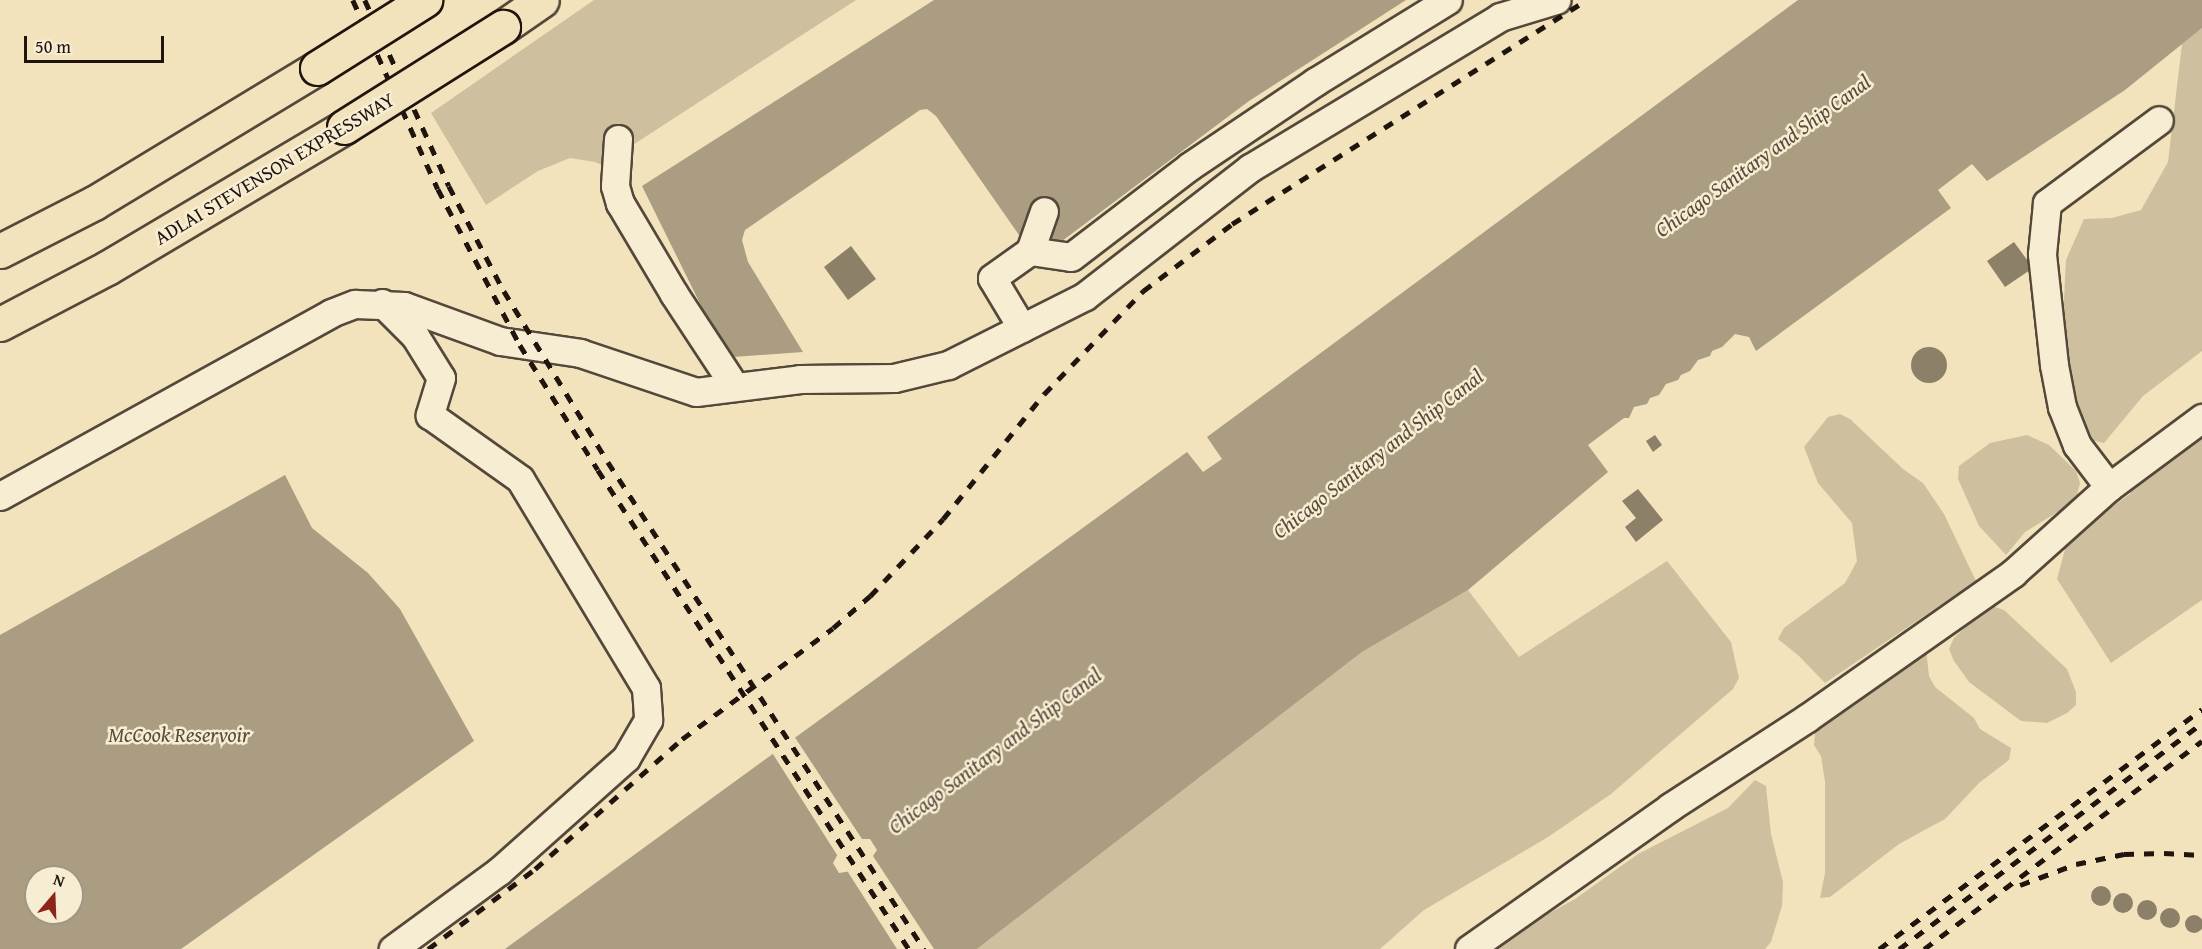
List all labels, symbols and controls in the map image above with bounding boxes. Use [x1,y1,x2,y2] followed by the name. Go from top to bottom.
[27,24,166,62] scale bar
[35,33,71,60] text: 50 m
[1650,69,1876,243] water label: Chicago Sanitary and Ship Canal
[150,87,398,249] street label: ADLAI STEVENSON EXPRESSWAY
[1268,364,1488,544] water label: Chicago Sanitary and Ship Canal
[884,663,1106,839] water label: Chicago Sanitary and Ship Canal
[108,722,250,748] water label: McCook Reservoir
[24,865,84,925] north arrow
[50,867,68,893] text: N

